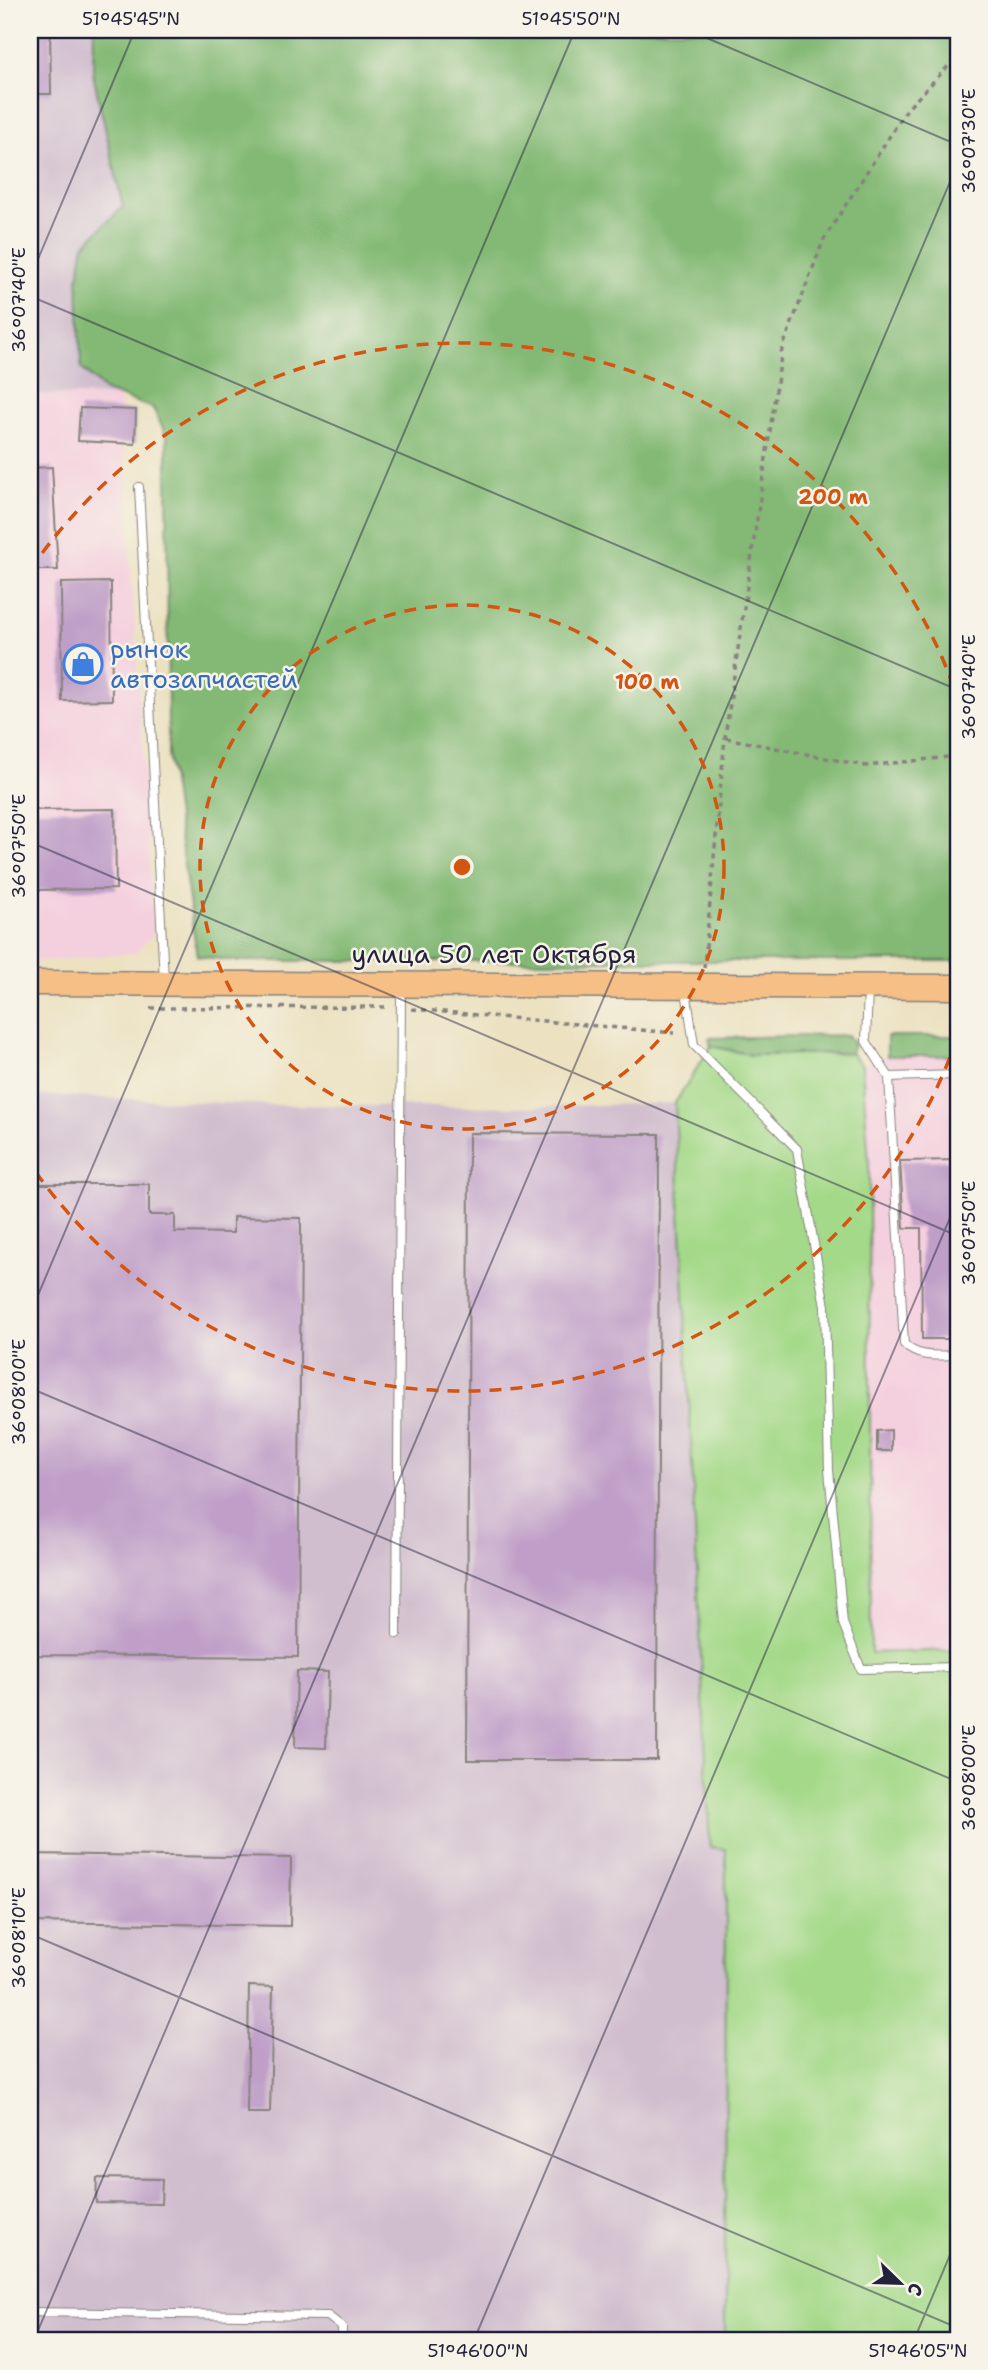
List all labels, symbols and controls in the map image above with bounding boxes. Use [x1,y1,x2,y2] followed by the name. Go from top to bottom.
[82,7,180,31] text: 51°45'45"N
[521,7,621,31] text: 51°45'50"N
[957,88,981,194] text: 36°07'30"E
[7,247,31,353] text: 36°07'40"E
[798,483,868,511] text: 200 m
[110,631,298,696] place label: рынок автозапчастей
[957,634,981,740] text: 36°07'40"E
[62,643,104,685] shop icon: рынок автозапчастей
[615,668,679,696] text: 100 m
[7,794,31,898] text: 36°07'50"E
[450,855,474,879] centre of rings
[351,936,637,971] street label: улица 50 лет Октября
[957,1181,981,1285] text: 36°07'50"E
[7,1339,31,1445] text: 36°08'00"E
[957,1725,981,1831] text: 36°08'00"E
[7,1887,31,1989] text: 36°08'10"E
[866,2248,936,2318] north arrow
[901,2279,929,2300] text: С
[428,2339,528,2363] text: 51°46'00"N
[868,2339,968,2363] text: 51°46'05"N

